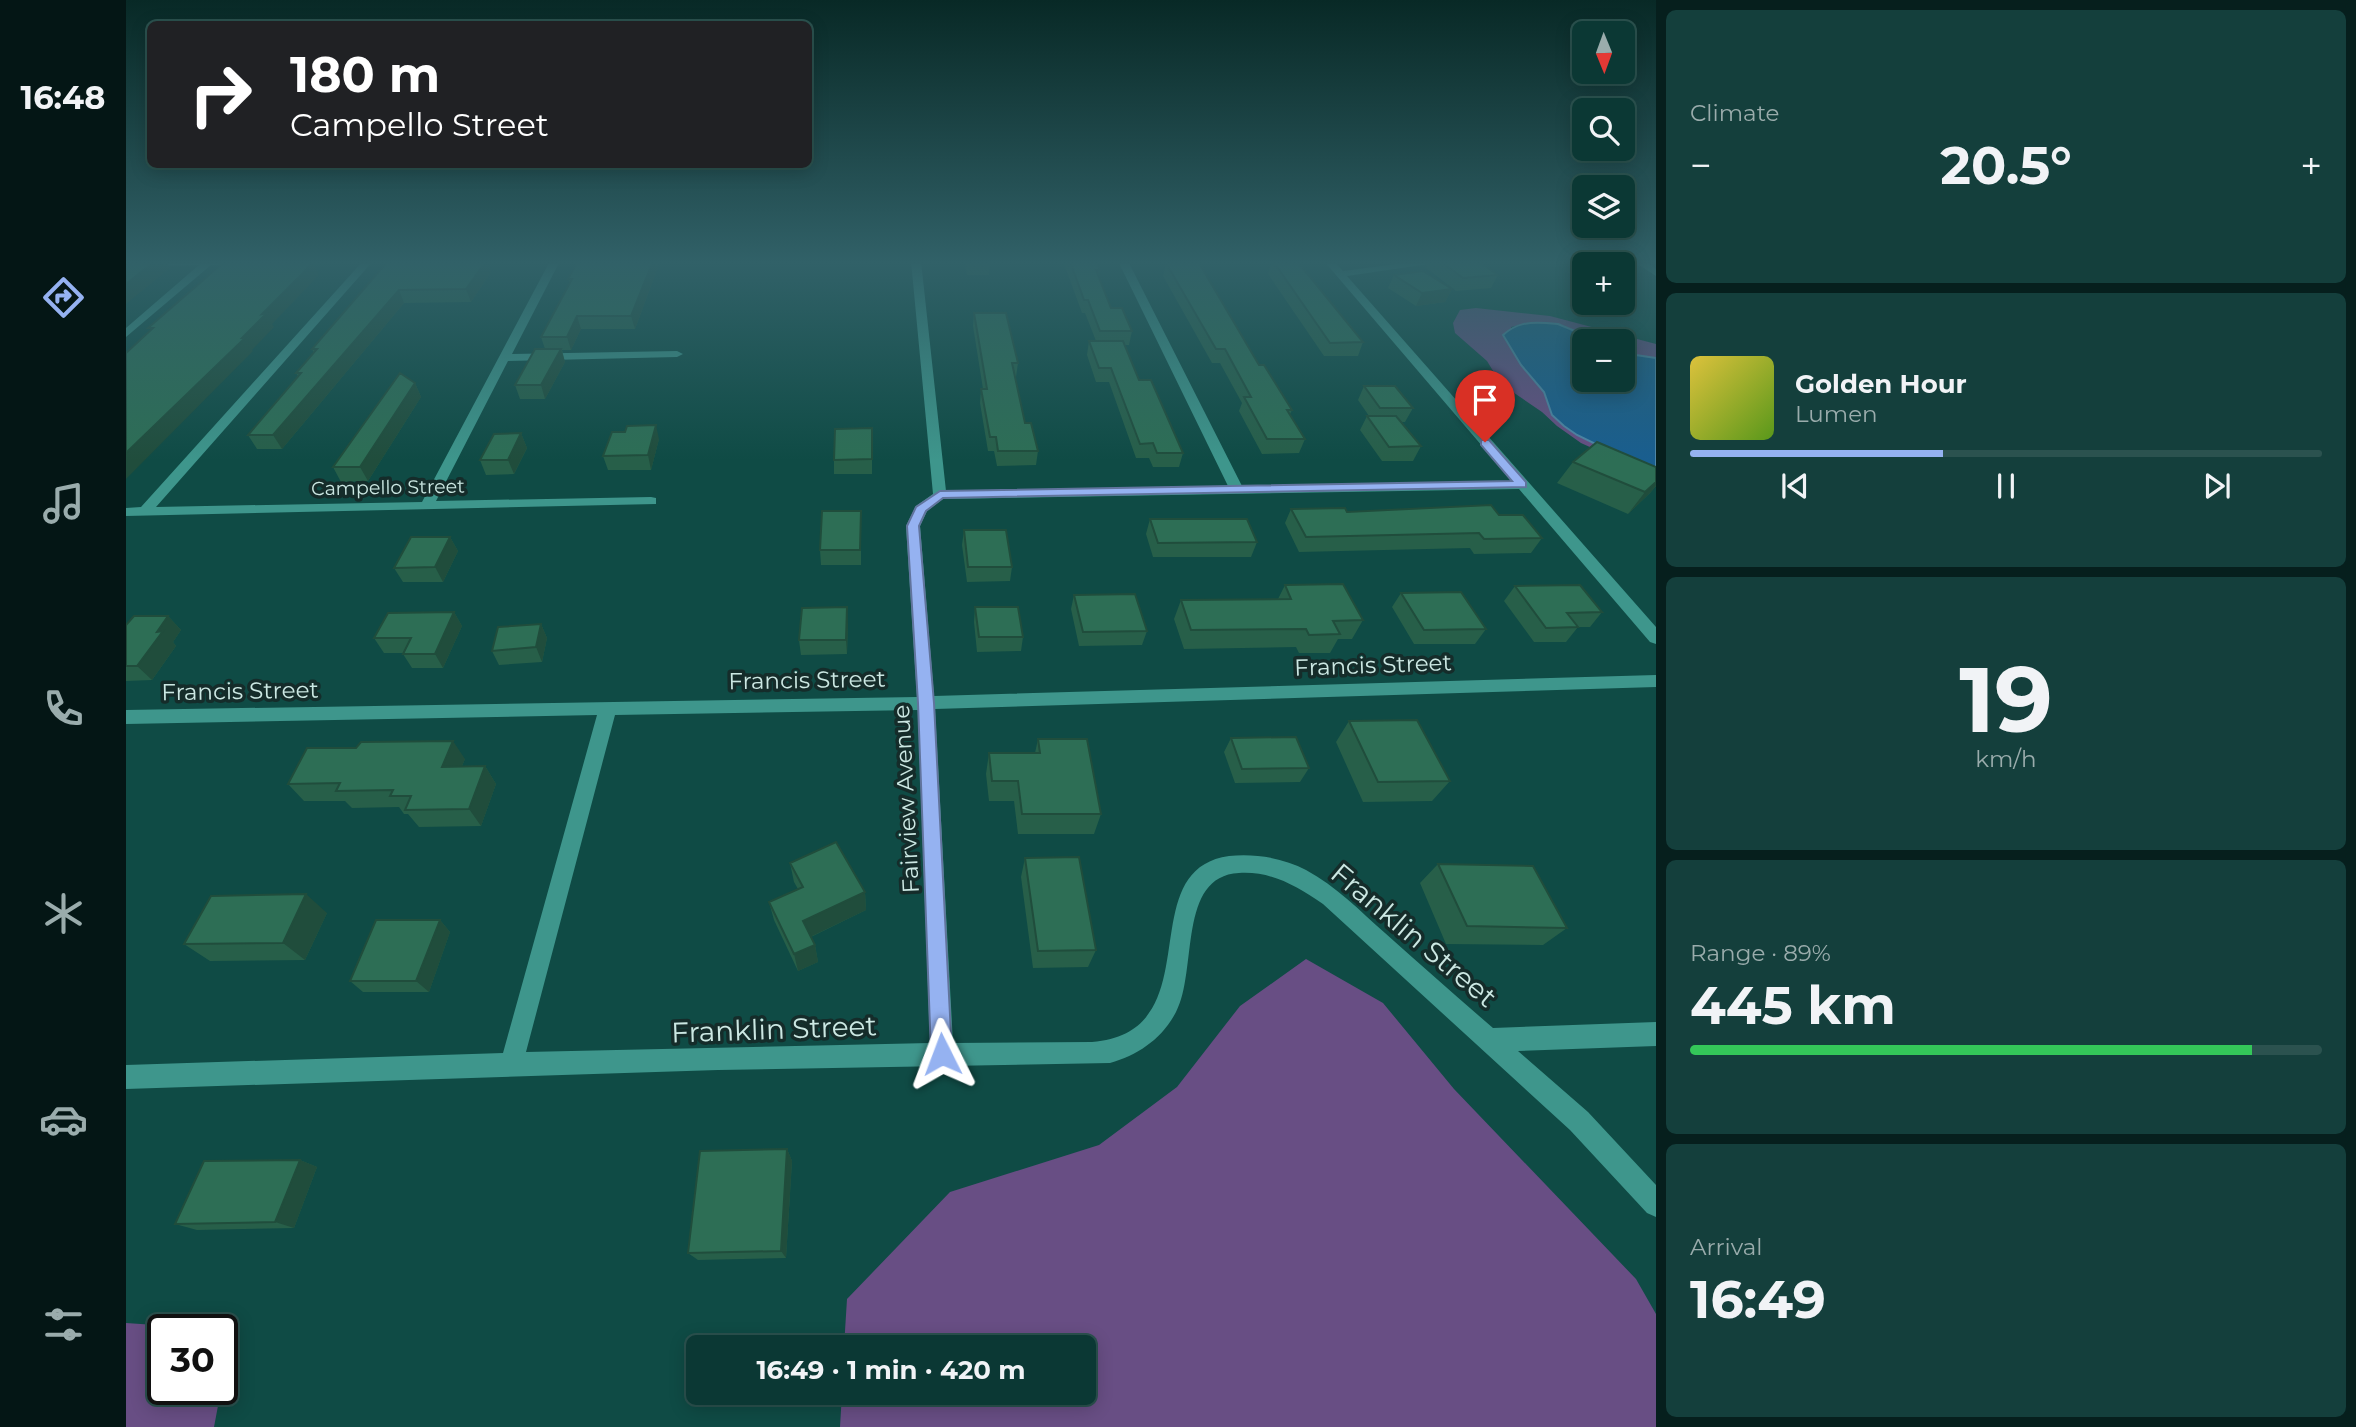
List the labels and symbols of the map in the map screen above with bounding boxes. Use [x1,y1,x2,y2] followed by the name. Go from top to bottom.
[1572,21,1634,84] north arrow
[1455,370,1515,442] pin
[311,475,465,500] street label: Campello Street
[1294,648,1452,682] street label: Francis Street
[728,665,886,695] street label: Francis Street
[161,676,319,706] street label: Francis Street
[887,704,925,894] street label: Fairview Avenue
[1324,856,1504,1014] street label: Franklin Street
[671,1008,877,1050] street label: Franklin Street
[905,1017,979,1091] position arrow
[147,1314,238,1405] speed limit sign: 30

